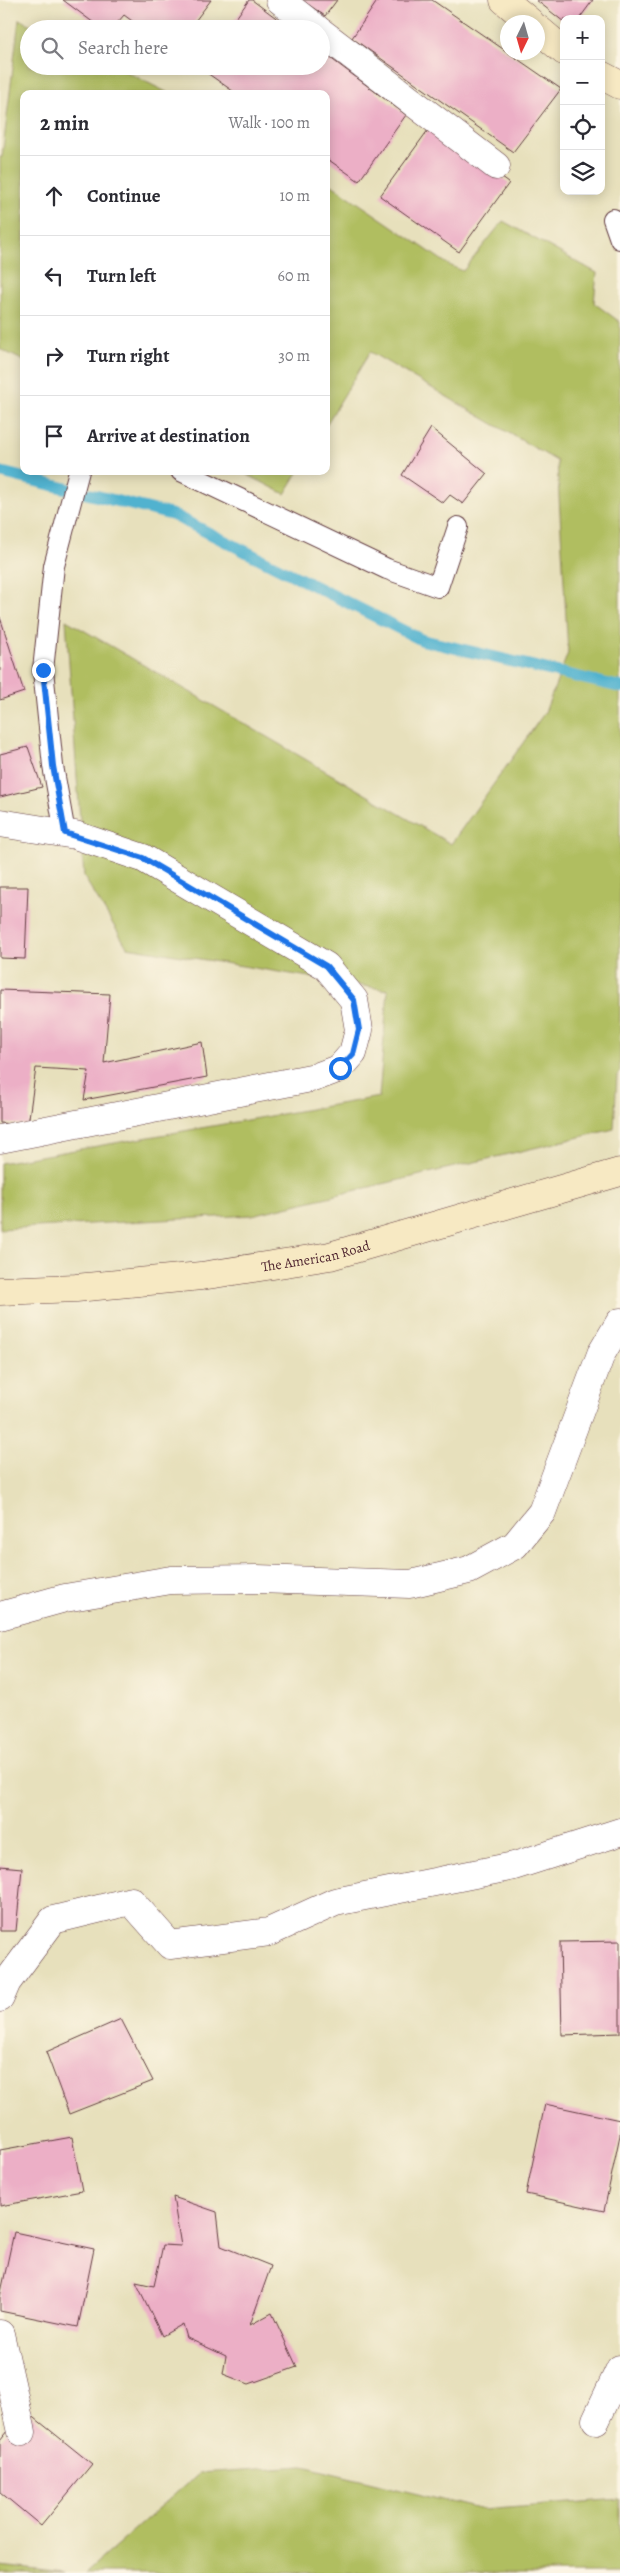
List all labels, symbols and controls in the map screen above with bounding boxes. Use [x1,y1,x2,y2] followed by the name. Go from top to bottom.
[500,15,545,60] north arrow
[560,15,605,195] map controls
[560,15,605,60] button: +
[20,20,330,75] search box
[38,34,66,62] icon: search
[78,35,168,61] text: Search here
[560,60,605,105] button: −
[560,105,605,150] button: locate
[40,109,89,137] text: 2 min
[229,112,310,134] text: Walk · 100 m
[560,150,605,195] button: layers
[40,182,68,210] icon: ahead
[87,183,161,209] text: Continue
[280,185,310,207] text: 10 m
[40,262,68,290] icon: left
[87,263,156,289] text: Turn left
[278,265,310,287] text: 60 m
[40,342,68,370] icon: right
[87,343,169,369] text: Turn right
[278,345,310,367] text: 30 m
[40,422,68,450] icon: arrive
[87,423,250,449] text: Arrive at destination
[32,659,55,682] route end
[329,1057,352,1080] route start
[260,1235,372,1276] street label: The American Road

